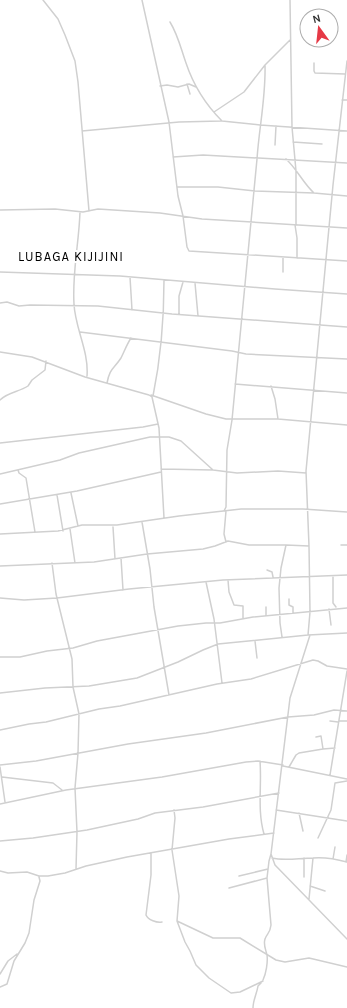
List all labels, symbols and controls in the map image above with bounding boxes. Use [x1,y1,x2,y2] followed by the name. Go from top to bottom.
[299,8,339,48] north arrow
[311,12,322,26] text: N
[18,249,124,264] district label: LUBAGA KIJIJINI

